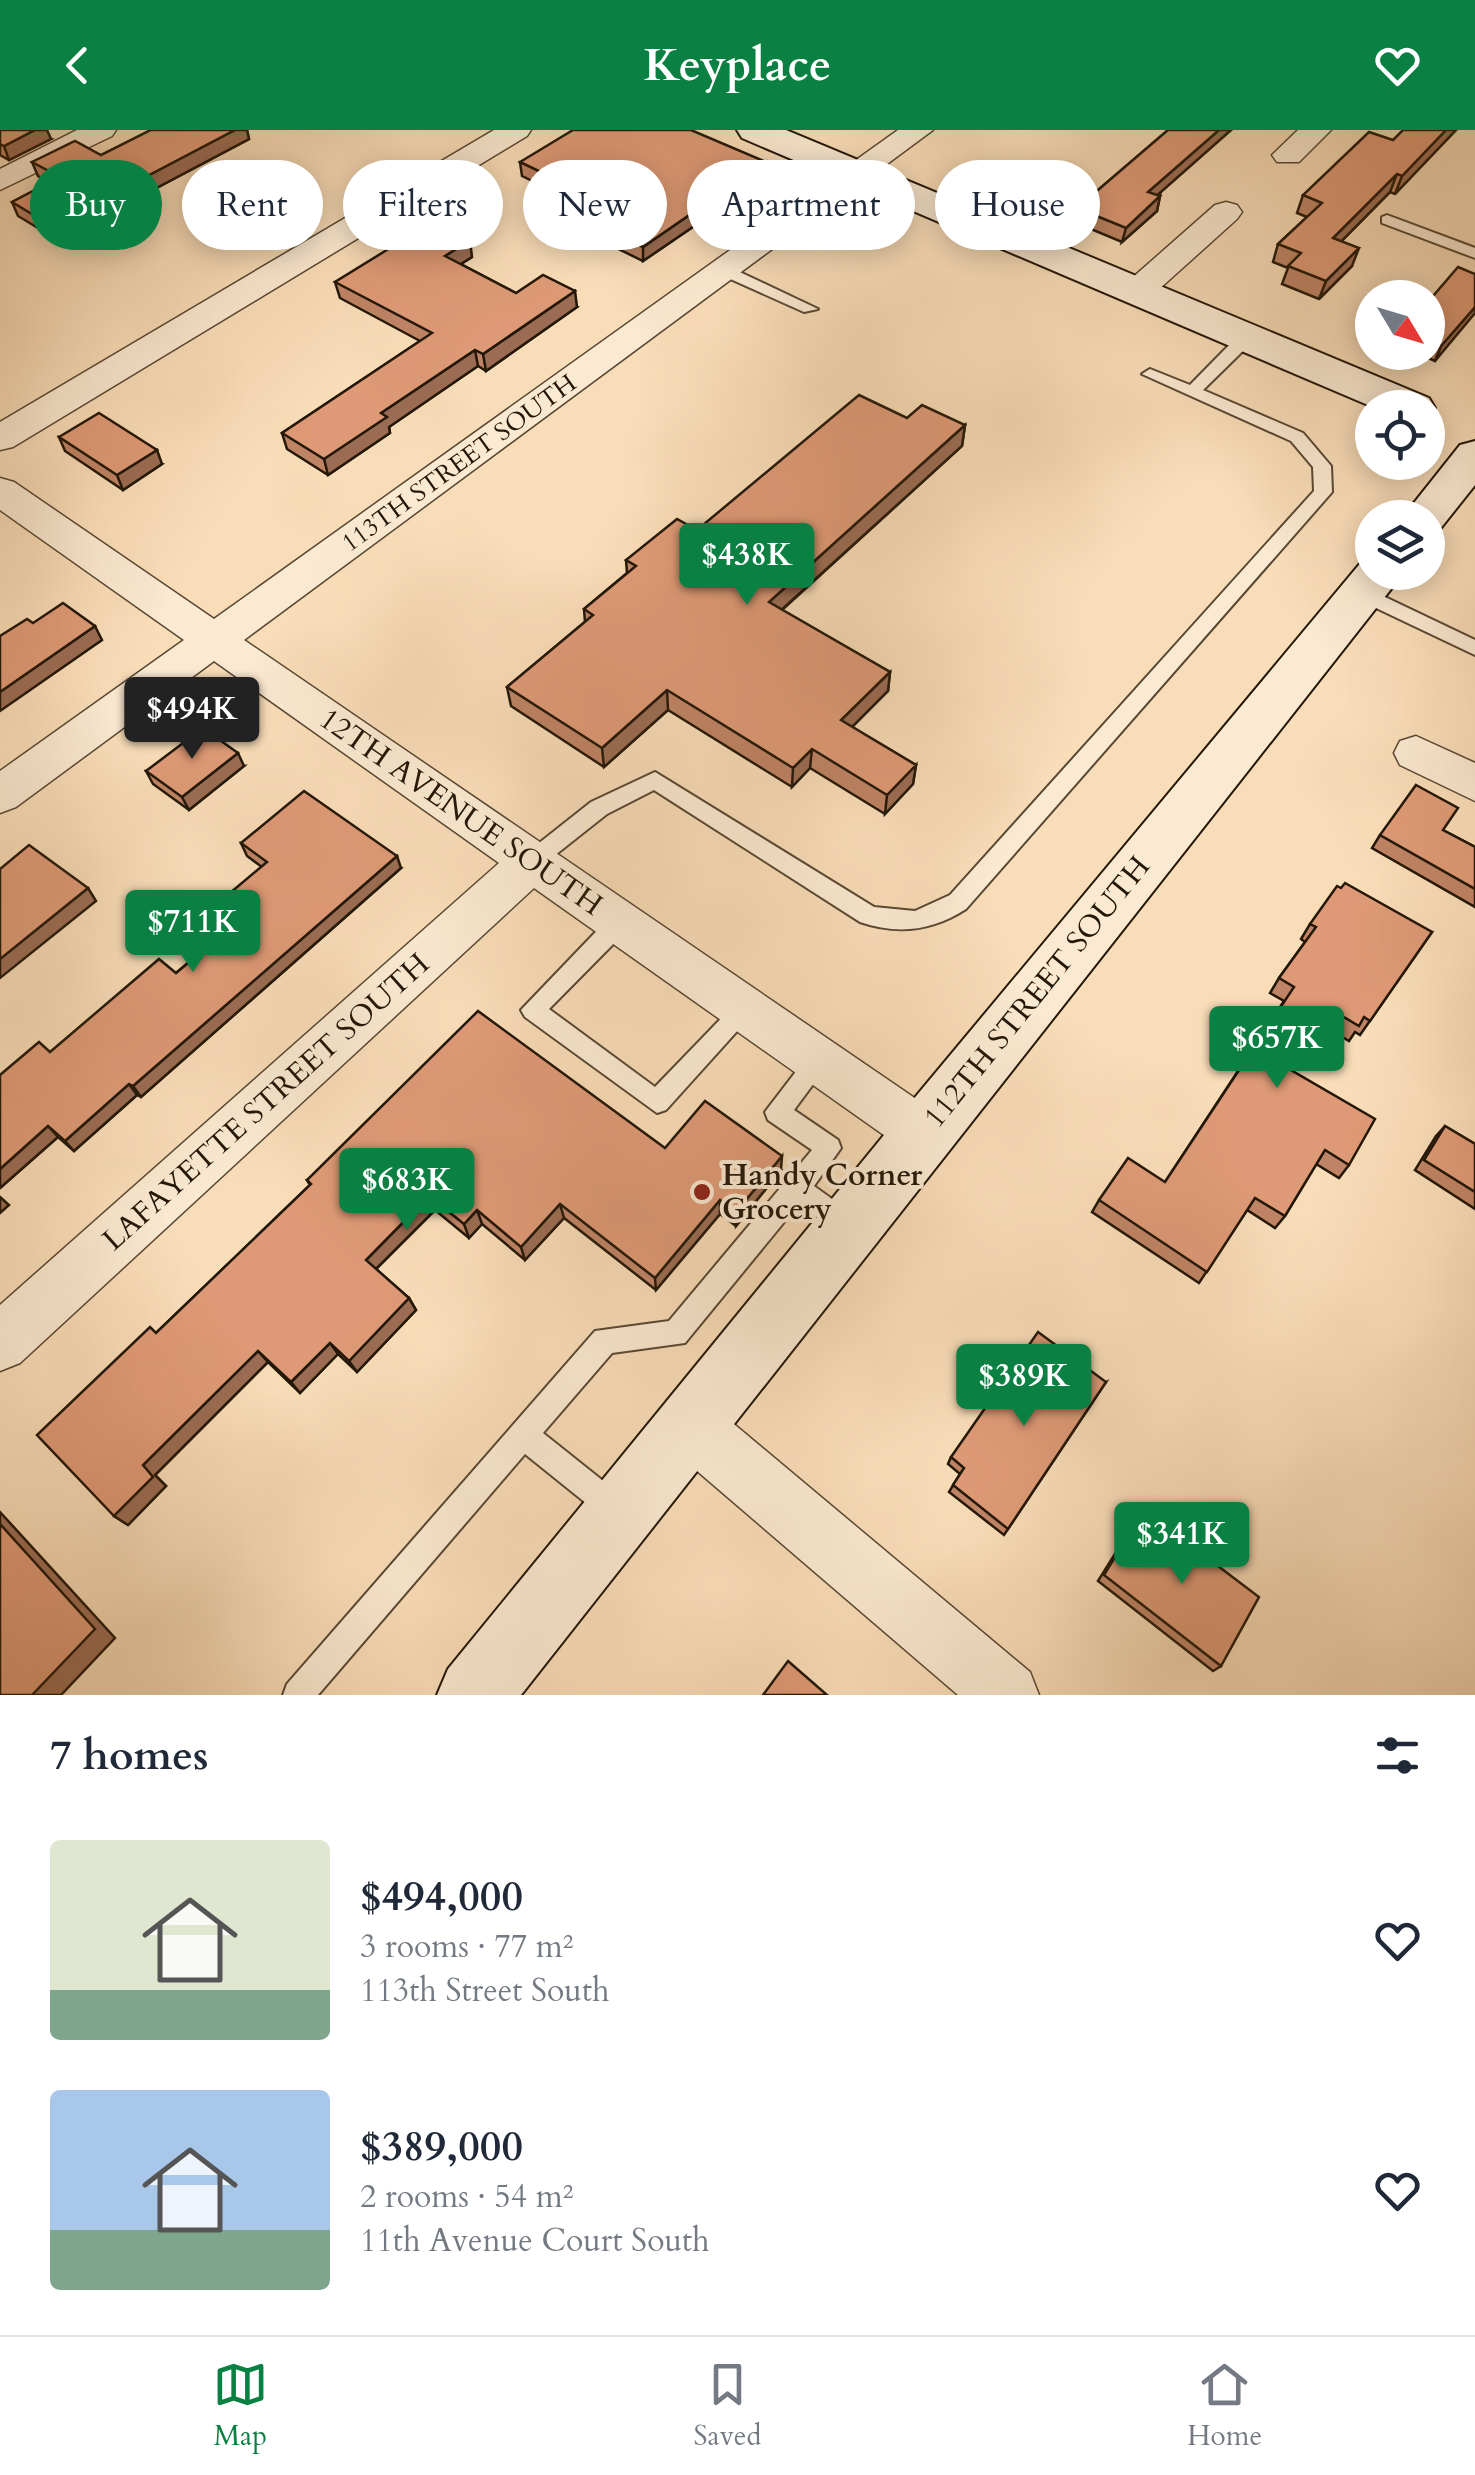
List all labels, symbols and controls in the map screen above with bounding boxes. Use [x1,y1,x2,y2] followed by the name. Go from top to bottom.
[644,35,831,96] text: Keyplace
[50,38,105,93] icon: back
[1370,38,1425,93] icon: heart
[30,160,162,250] chip: Buy
[182,160,323,250] chip: Rent
[343,160,503,250] chip: Filters
[523,160,667,250] chip: New
[687,160,915,250] chip: Apartment
[935,160,1100,250] chip: House
[1355,280,1445,370] north arrow
[1355,280,1445,590] map controls
[335,366,583,560] street label: 113TH STREET SOUTH
[1355,390,1445,480] button: locate
[1355,500,1445,590] button: layers
[677,523,817,608] pin: $438K
[701,533,793,577] text: $438K
[122,677,262,762] pin: $494K
[146,687,238,731] text: $494K
[311,699,611,925] street label: 12TH AVENUE SOUTH
[915,848,1159,1136] street label: 112TH STREET SOUTH
[123,890,263,975] pin: $711K
[147,900,239,944] text: $711K
[94,944,438,1260] street label: LAFAYETTE STREET SOUTH
[1207,1006,1347,1091] pin: $657K
[1231,1016,1323,1060] text: $657K
[337,1148,477,1233] pin: $683K
[722,1155,923,1230] place label: Handy Corner Grocery
[361,1158,453,1202] text: $683K
[691,1181,713,1203] marker: Handy Corner Grocery
[954,1344,1094,1429] pin: $389K
[978,1354,1070,1398] text: $389K
[1112,1502,1252,1587] pin: $341K
[1136,1512,1228,1556] text: $341K
[50,1727,208,1784] text: 7 homes
[1370,1728,1425,1783] icon: filters
[360,1868,523,1925] text: $494,000
[130,1880,250,2000] icon: home
[1370,1913,1425,1968] icon: heart
[360,1925,573,1969] text: 3 rooms · 77 m²
[360,1969,610,2013] text: 113th Street South
[360,2118,523,2175] text: $389,000
[130,2130,250,2250] icon: home
[1370,2163,1425,2218] icon: heart
[360,2175,573,2219] text: 2 rooms · 54 m²
[360,2219,710,2263] text: 11th Avenue Court South
[213,2357,268,2455] tab: Map
[694,2357,761,2455] tab: Saved
[1187,2357,1262,2455] tab: Home

